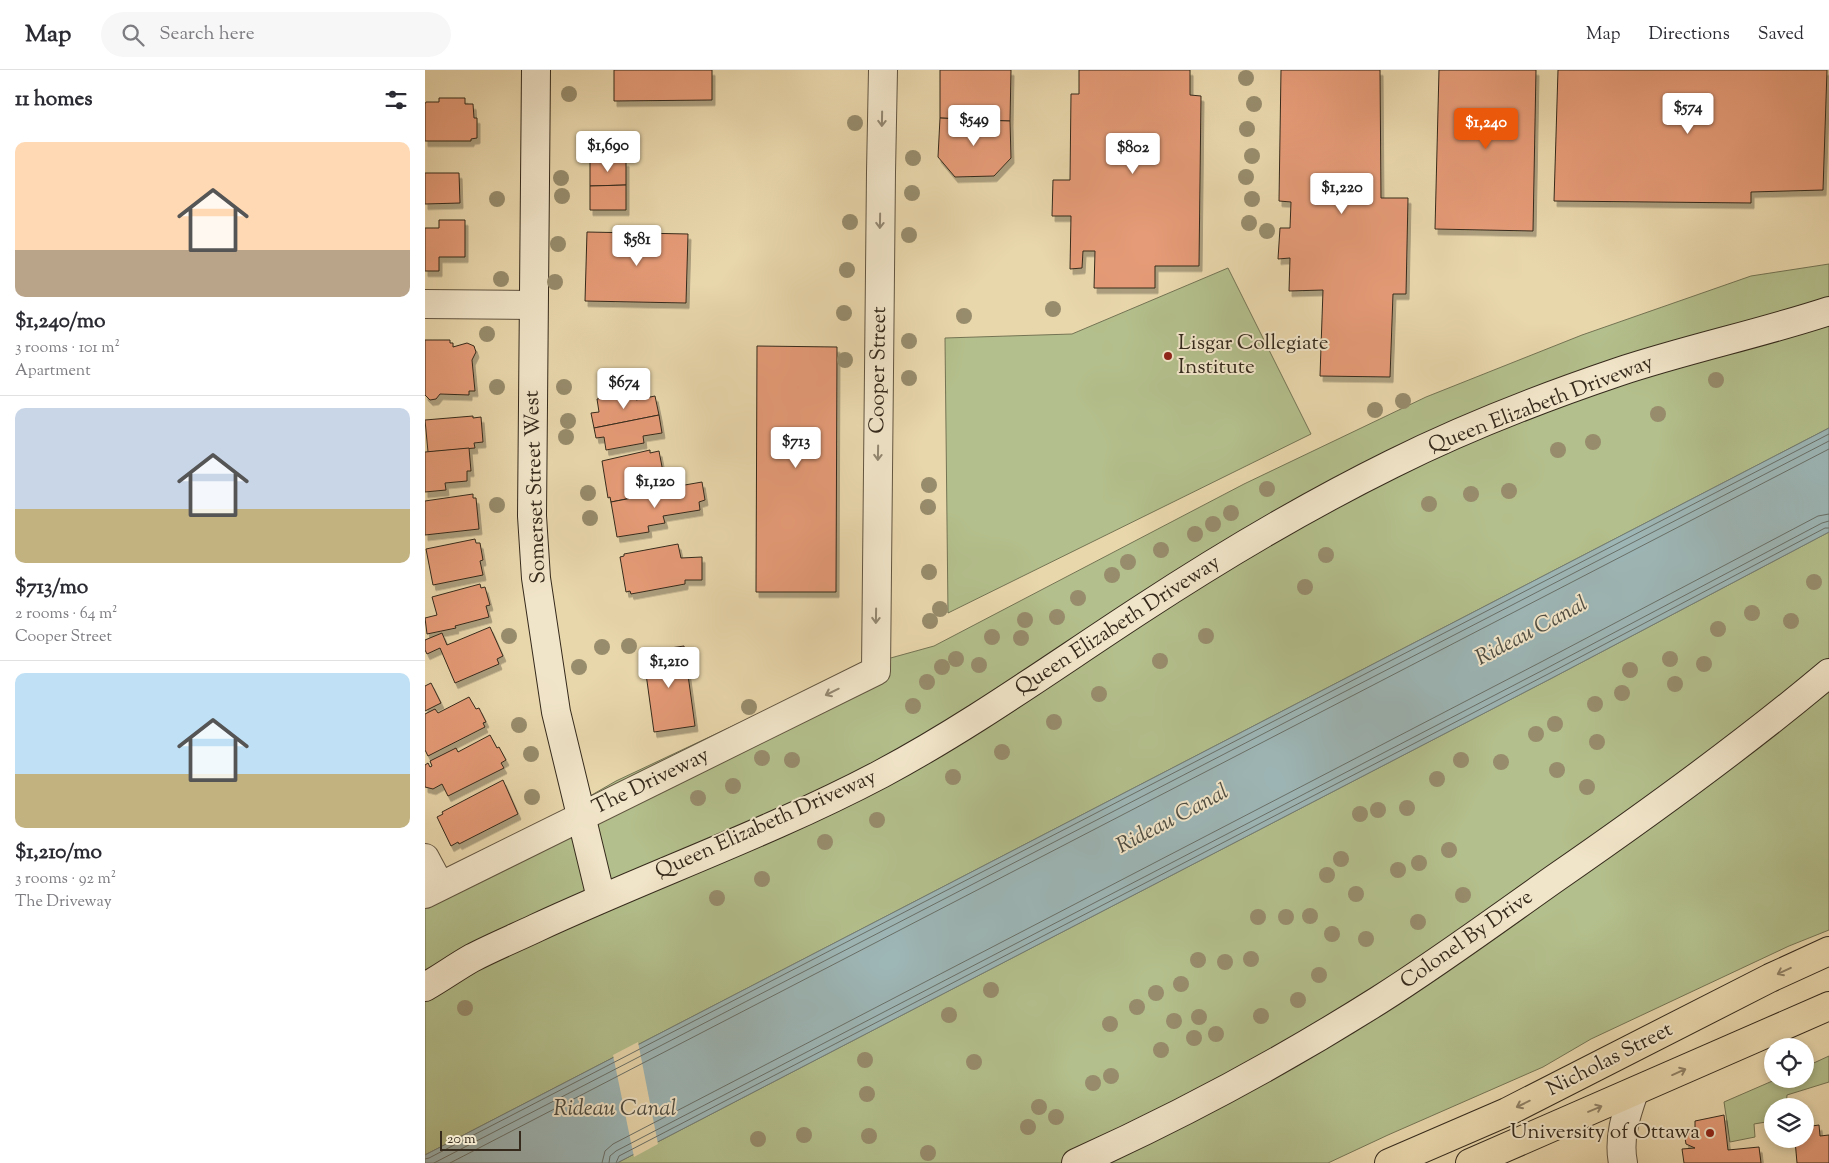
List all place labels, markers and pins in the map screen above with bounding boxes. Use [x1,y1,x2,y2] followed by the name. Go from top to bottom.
[1658,92,1718,135] pin: $574
[944,104,1004,147] pin: $549
[1445,108,1527,150] pin: $1,240
[567,131,649,173] pin: $1,690
[1103,132,1163,175] pin: $802
[1301,172,1383,215] pin: $1,220
[607,224,667,267] pin: $581
[1178,329,1329,383] place label: Lisgar Collegiate Institute
[1162,350,1174,362] marker: Lisgar Collegiate Institute
[594,368,654,410] pin: $674
[766,426,826,469] pin: $713
[614,466,696,509] pin: $1,120
[628,646,710,689] pin: $1,210
[1510,1118,1700,1148] place label: University of Ottawa
[1704,1127,1716,1139] marker: University of Ottawa

